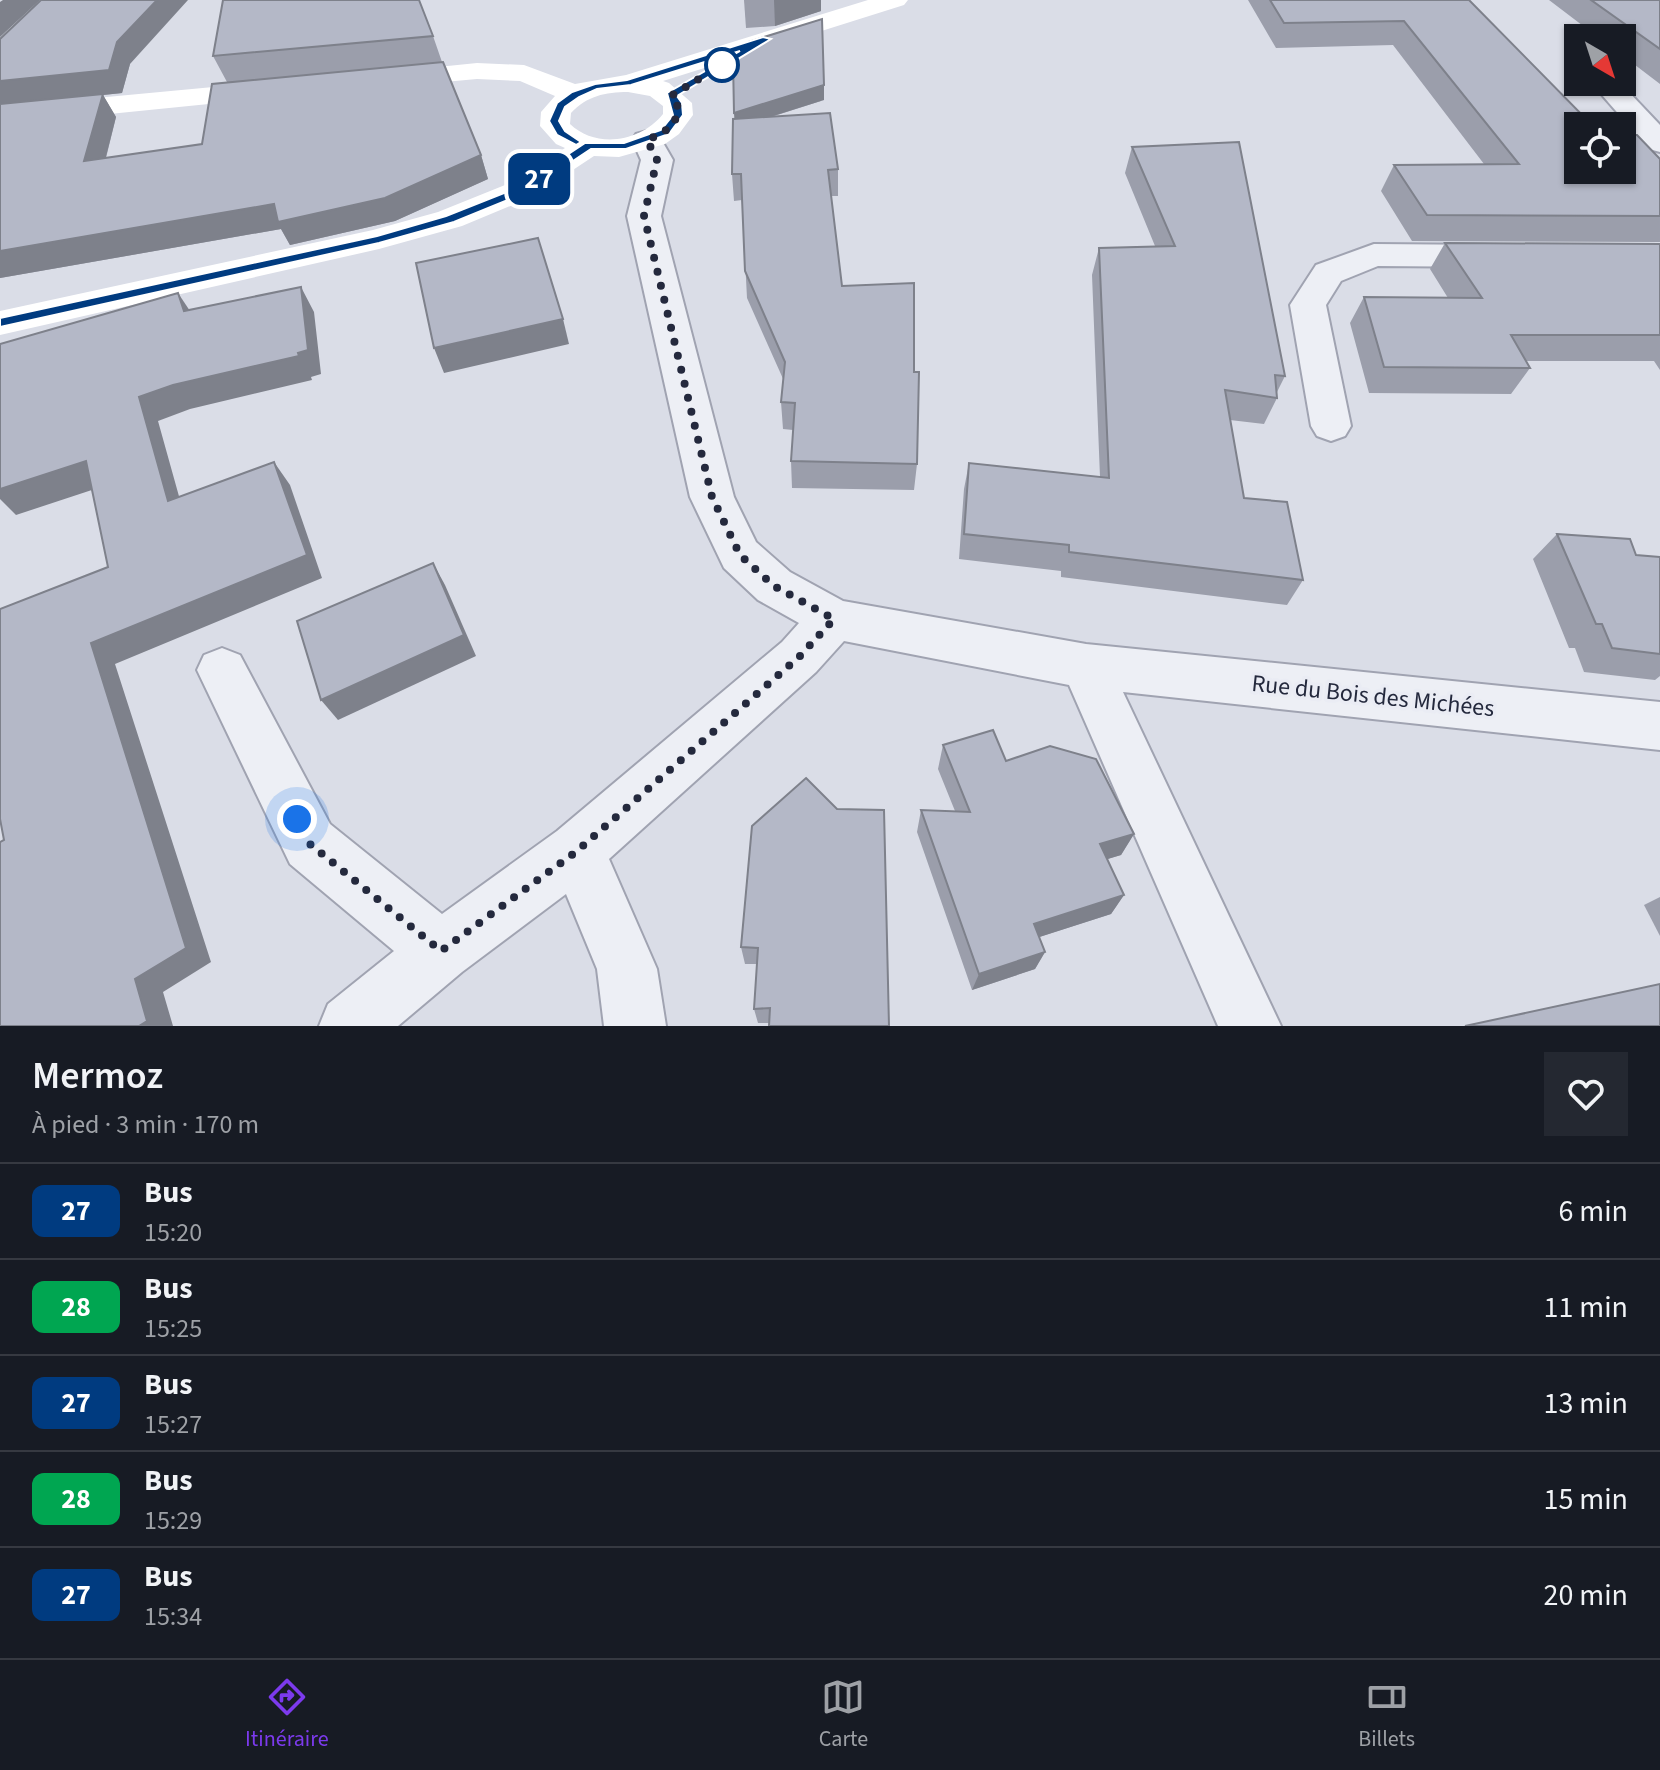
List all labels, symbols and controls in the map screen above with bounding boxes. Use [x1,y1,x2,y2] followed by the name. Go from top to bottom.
[1564,24,1636,96] north arrow
[1564,24,1636,184] map controls
[705,48,739,82] unlabelled marker
[1564,112,1636,184] button: locate
[503,153,575,205] line badge: 27
[524,159,554,199] text: 27
[1250,666,1496,726] street label: Rue du Bois des Michées
[277,799,317,839] your location
[32,1049,163,1103] text: Mermoz
[1544,1052,1628,1136] button: heart
[32,1106,259,1143] text: À pied · 3 min · 170 m
[144,1171,192,1214] text: Bus
[1558,1190,1628,1233] text: 6 min
[61,1191,91,1231] text: 27
[144,1214,202,1251] text: 15:20
[144,1267,192,1310] text: Bus
[1544,1286,1628,1329] text: 11 min
[61,1287,91,1327] text: 28
[144,1310,202,1347] text: 15:25
[144,1363,192,1406] text: Bus
[1544,1382,1628,1425] text: 13 min
[61,1383,91,1423] text: 27
[144,1406,202,1443] text: 15:27
[144,1459,192,1502] text: Bus
[1544,1478,1628,1521] text: 15 min
[61,1479,91,1519] text: 28
[144,1502,202,1539] text: 15:29
[144,1555,192,1598] text: Bus
[1544,1574,1628,1617] text: 20 min
[61,1575,91,1615] text: 27
[144,1598,202,1635] text: 15:34
[245,1675,329,1755] tab: Itinéraire
[819,1675,868,1755] tab: Carte
[1358,1675,1415,1755] tab: Billets

